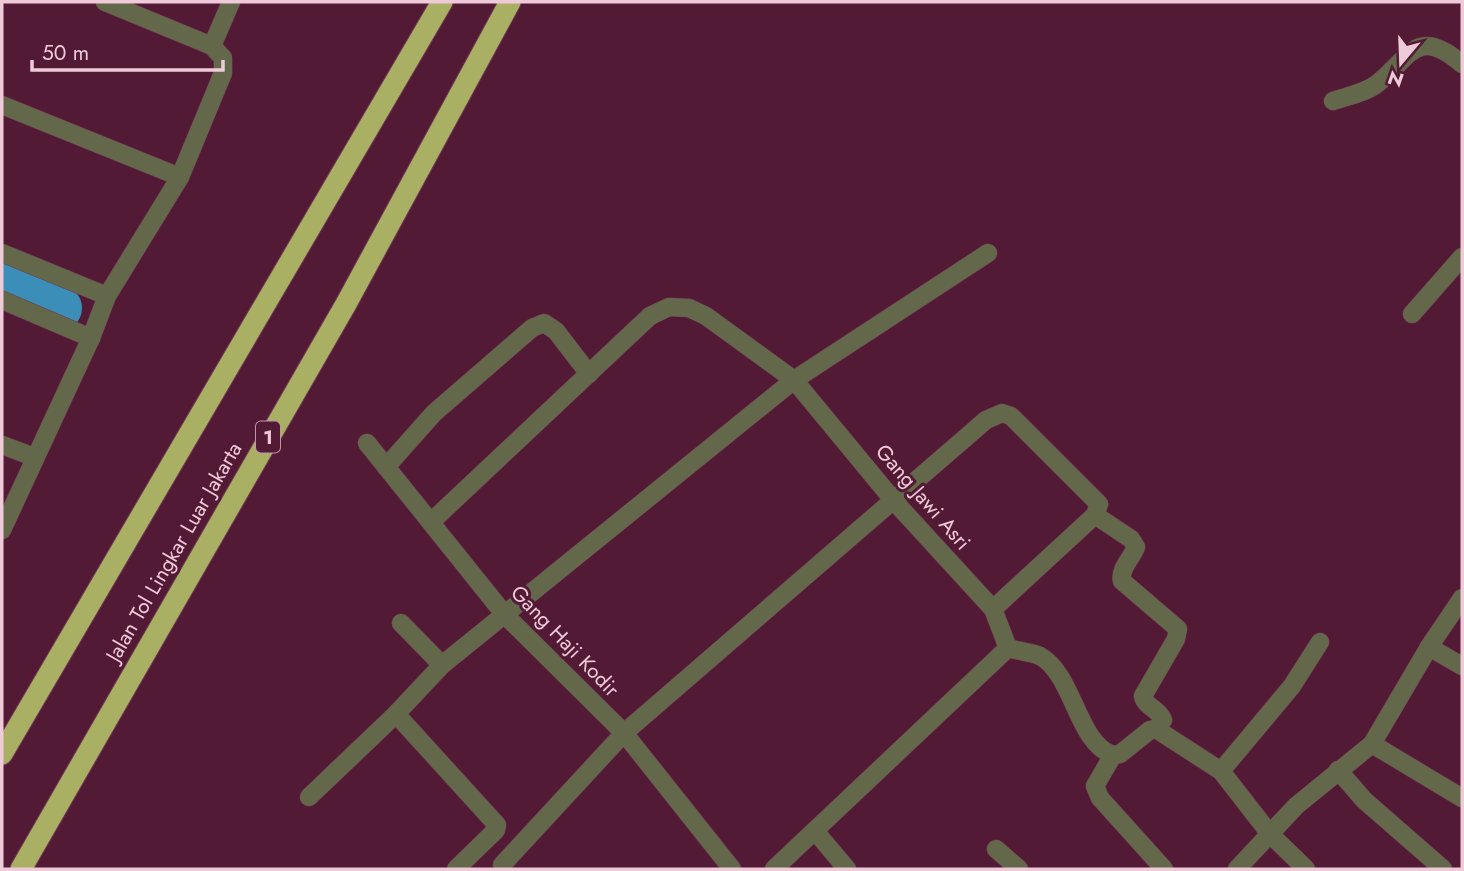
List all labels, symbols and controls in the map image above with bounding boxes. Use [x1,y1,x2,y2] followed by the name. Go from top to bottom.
[32,28,222,72] scale bar
[1366,28,1436,98] north arrow
[42,38,89,68] text: 50 m
[1384,63,1407,94] text: N
[256,422,280,452] road number: 1
[97,437,249,670] street label: Jalan Tol Lingkar Luar Jakarta
[868,437,978,557] street label: Gang Jawi Asri
[504,578,627,704] street label: Gang Haji Kodir

